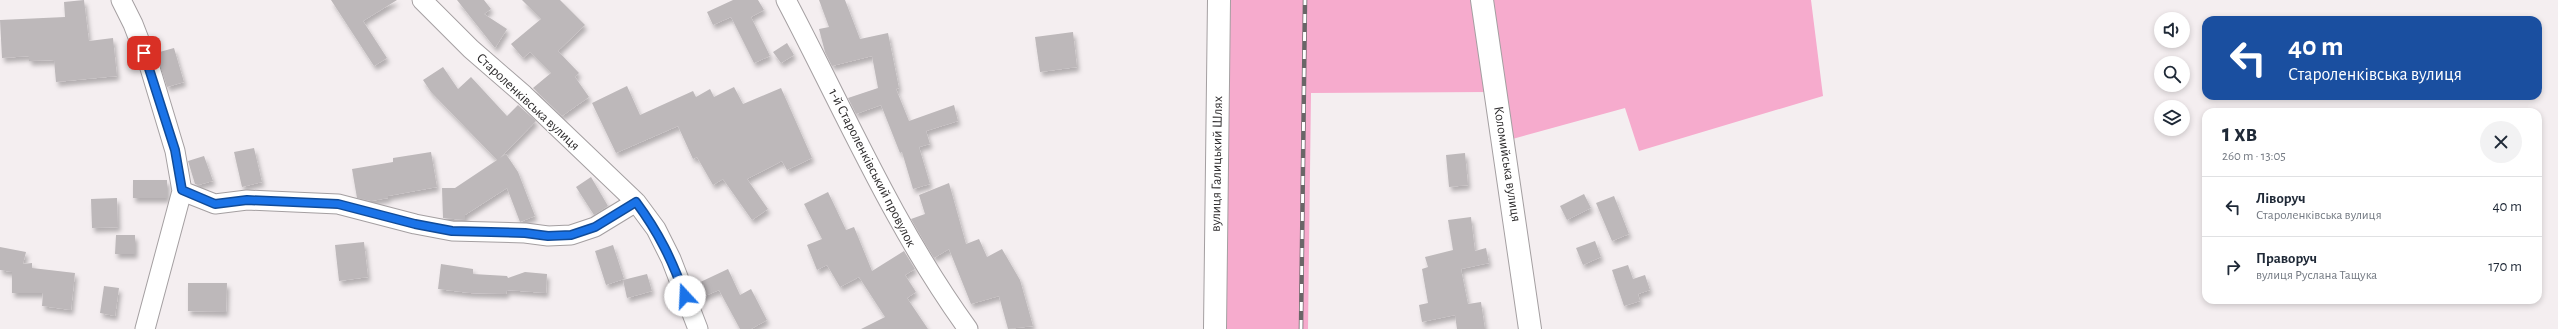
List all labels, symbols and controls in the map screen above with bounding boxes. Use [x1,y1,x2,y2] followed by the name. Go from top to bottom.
[2154,12,2190,136] map controls
[2154,12,2190,48] button: sound
[2222,32,2274,84] icon: left
[2288,33,2344,61] text: 40 m
[127,36,161,70] pin
[133,42,155,64] icon: arrive
[474,51,582,153] street label: Староленківська вулиця
[2154,56,2190,92] button: search
[2288,66,2462,84] text: Староленківська вулиця
[826,87,918,250] street label: 1-й Староленківський провулок
[1209,96,1225,232] street label: вулиця Галицький Шлях
[2154,100,2190,136] button: layers
[1491,105,1523,223] street label: Коломийська вулиця
[2480,121,2522,163] button: close
[2222,122,2257,146] text: 1 хв
[2222,150,2286,163] text: 260 m · 13:05
[2256,191,2306,206] text: Ліворуч
[2222,196,2244,218] icon: left
[2492,199,2522,214] text: 40 m
[2256,209,2382,222] text: Староленківська вулиця
[2256,251,2317,266] text: Праворуч
[2222,256,2244,278] icon: right
[2488,259,2522,274] text: 170 m
[2256,269,2377,282] text: вулиця Руслана Тащука
[664,275,706,317] position arrow

